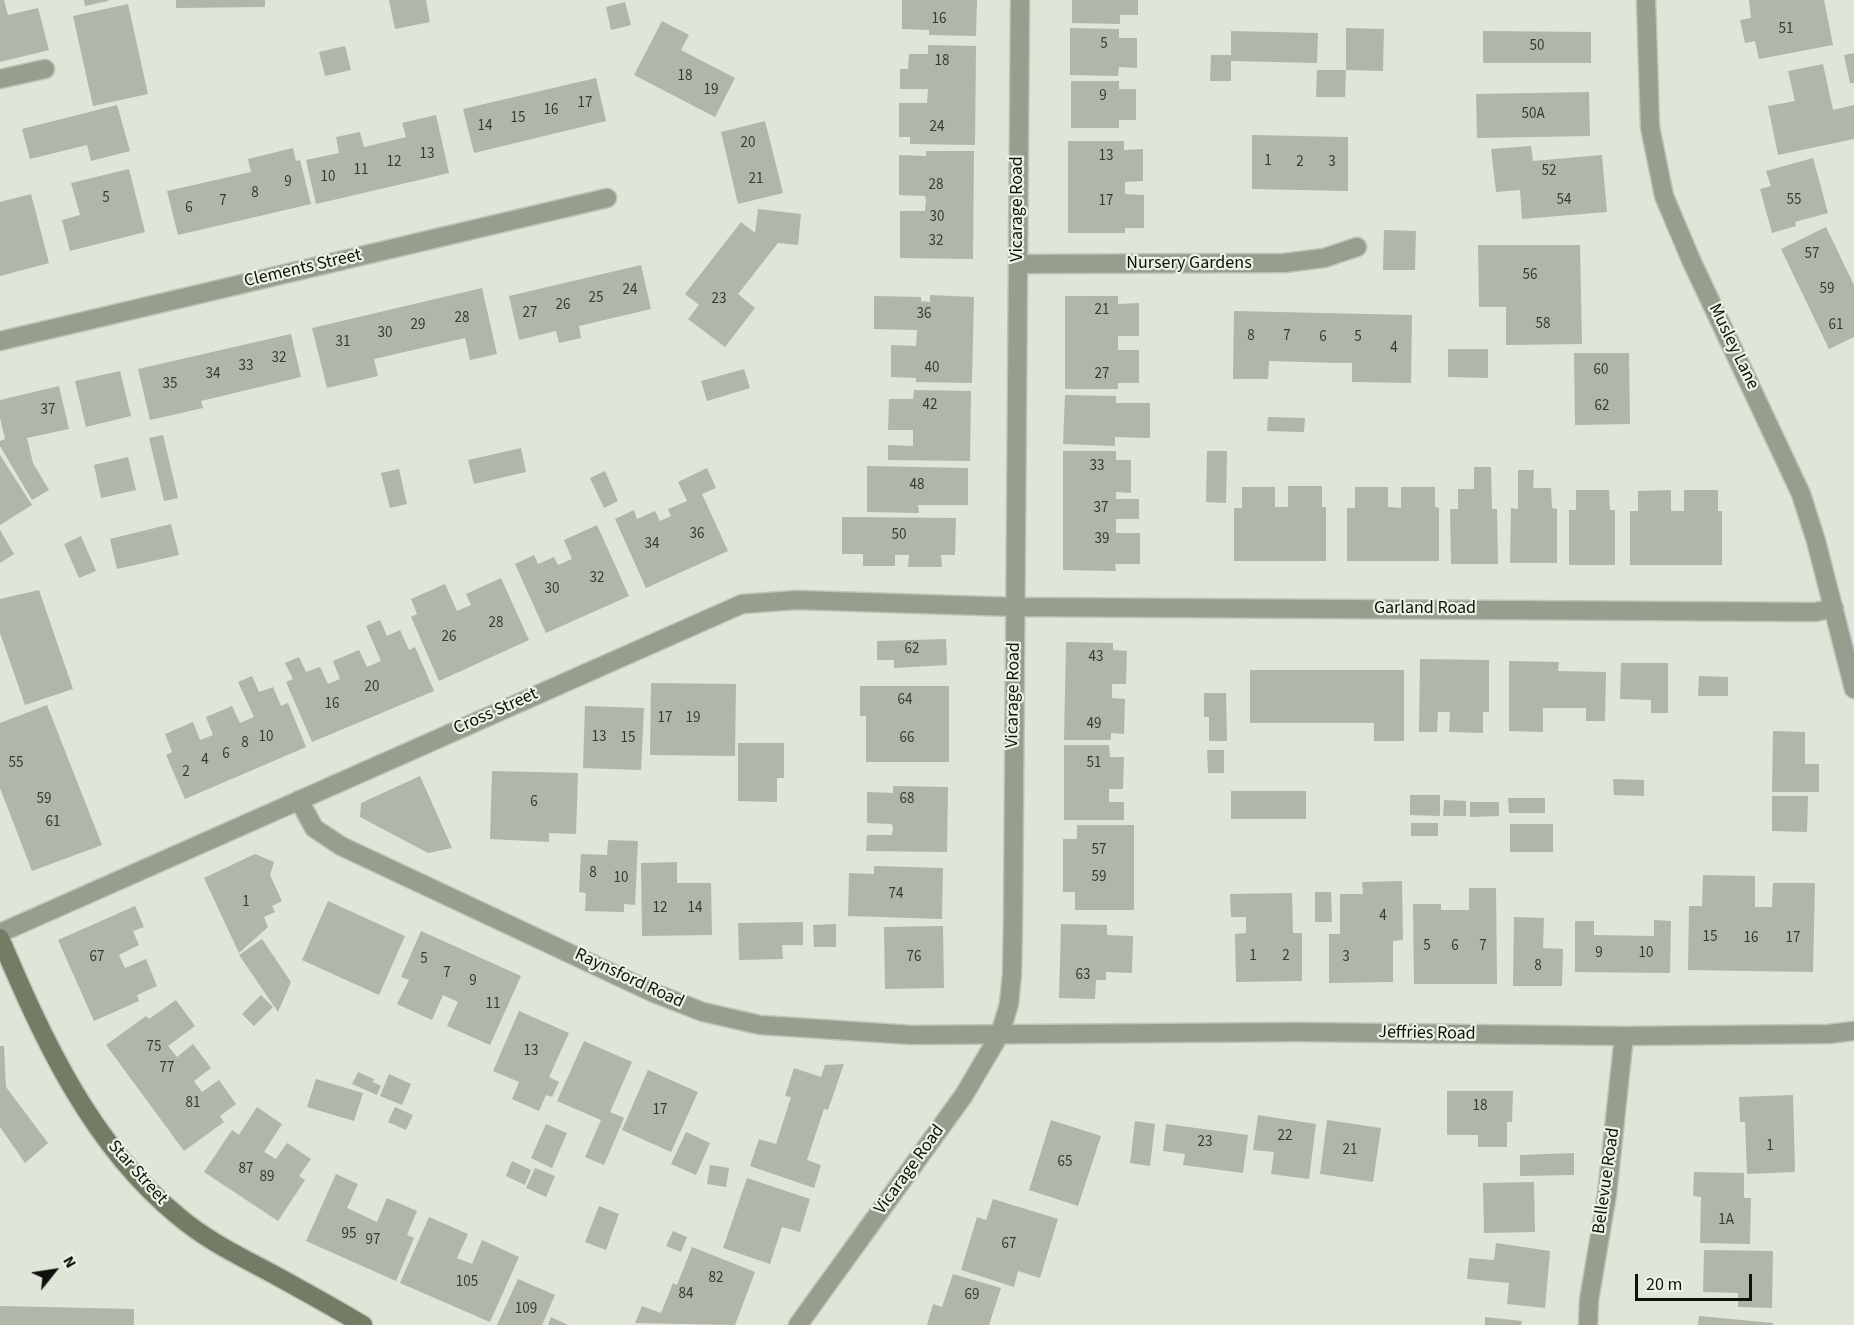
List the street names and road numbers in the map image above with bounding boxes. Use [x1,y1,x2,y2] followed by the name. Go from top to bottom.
[1007,156,1029,262] street label: Vicarage Road
[242,245,364,293] street label: Clements Street
[1126,253,1252,275] street label: Nursery Gardens
[1703,301,1763,393] street label: Musley Lane
[1374,598,1476,620] street label: Garland Road
[1002,642,1026,748] street label: Vicarage Road
[451,684,541,740] street label: Cross Street
[571,944,687,1014] street label: Raynsford Road
[1378,1022,1476,1046] street label: Jeffries Road
[870,1121,950,1219] street label: Vicarage Road
[1589,1126,1625,1236] street label: Bellevue Road
[103,1136,171,1210] street label: Star Street

